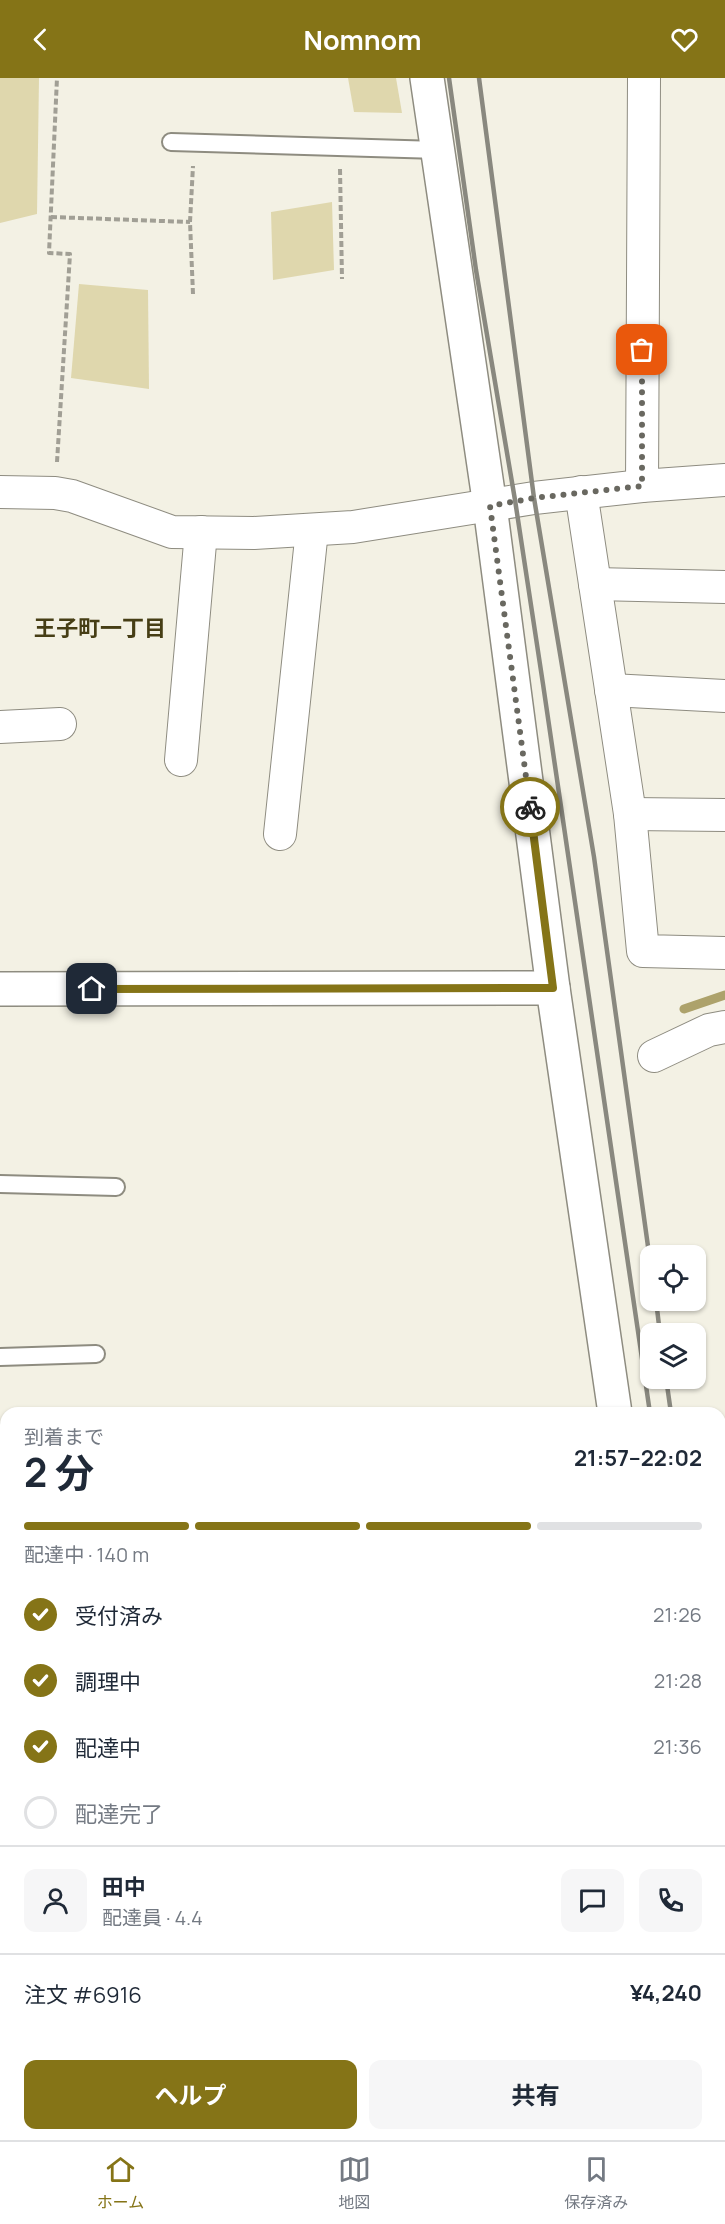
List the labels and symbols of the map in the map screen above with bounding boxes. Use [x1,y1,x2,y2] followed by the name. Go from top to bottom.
[616,324,667,375] pin
[34,613,166,643] district label: 王子町一丁目
[500,777,560,837] courier
[66,963,117,1014] pin

